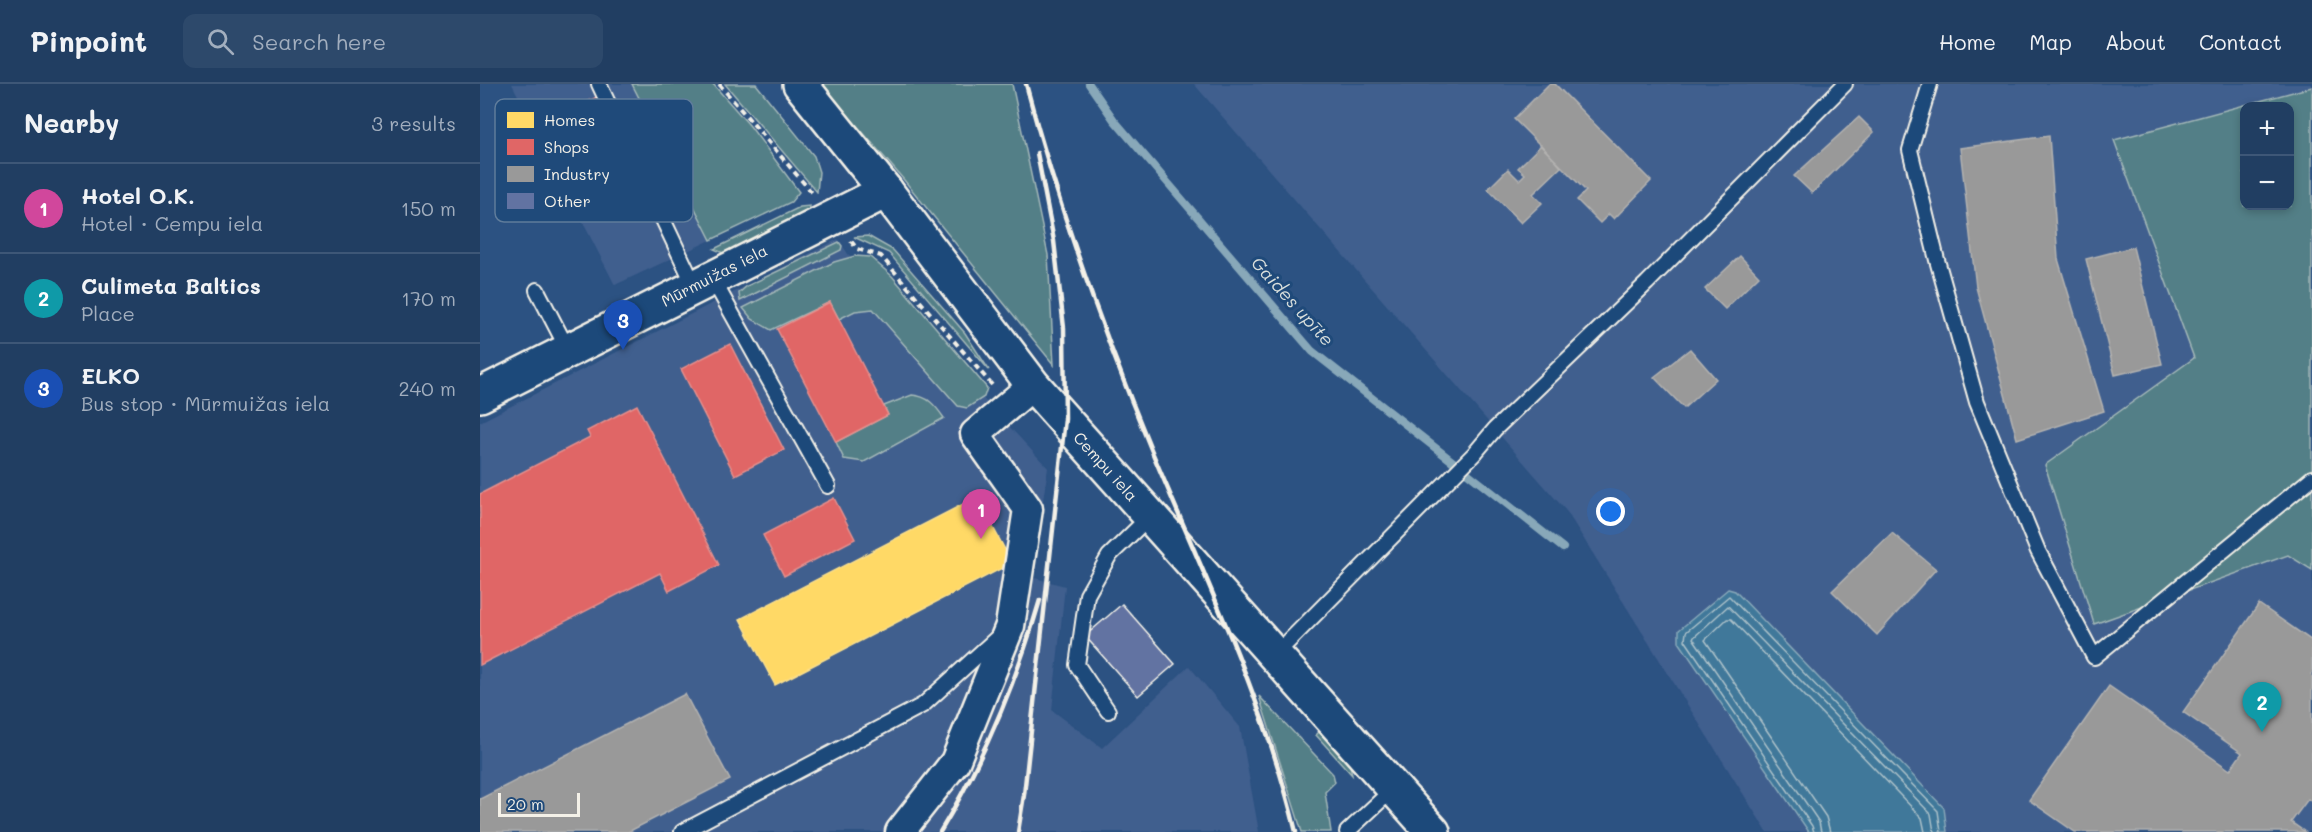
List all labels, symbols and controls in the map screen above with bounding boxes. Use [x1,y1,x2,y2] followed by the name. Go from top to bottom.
[183,14,603,68] search box
[30,23,147,59] text: Pinpoint
[204,25,237,58] icon: search
[252,27,386,56] text: Search here
[1939,28,1996,55] text: Home
[2029,28,2072,55] text: Map
[2105,28,2166,55] text: About
[2199,28,2282,55] text: Contact
[495,99,693,222] legend
[2240,102,2294,210] map controls
[2240,102,2294,156] button: +
[24,106,119,140] text: Nearby
[544,109,595,130] text: Homes
[371,110,456,136] text: 3 results
[544,136,589,157] text: Shops
[2240,156,2294,210] button: −
[544,163,610,184] text: Industry
[81,181,195,210] text: Hotel O.K.
[544,190,591,211] text: Other
[39,195,48,221] text: 1
[401,195,456,221] text: 150 m
[81,210,263,236] text: Hotel · Cempu iela
[657,239,771,311] street label: Mūrmuižas iela
[1246,251,1340,351] water label: Gaides upīte
[81,271,261,300] text: Culimeta Baltics
[38,285,49,311] text: 2
[401,285,456,311] text: 170 m
[81,300,135,326] text: Place
[604,300,642,350] pin: 3
[81,361,140,390] text: ELKO
[38,375,50,401] text: 3
[398,375,456,401] text: 240 m
[81,390,330,416] text: Bus stop · Mūrmuižas iela
[1069,427,1143,505] street label: Cempu iela
[962,490,1000,539] pin: 1
[1596,497,1625,526] your location
[2242,682,2282,732] pin: 2
[498,790,580,818] scale bar
[507,793,544,814] text: 20 m

